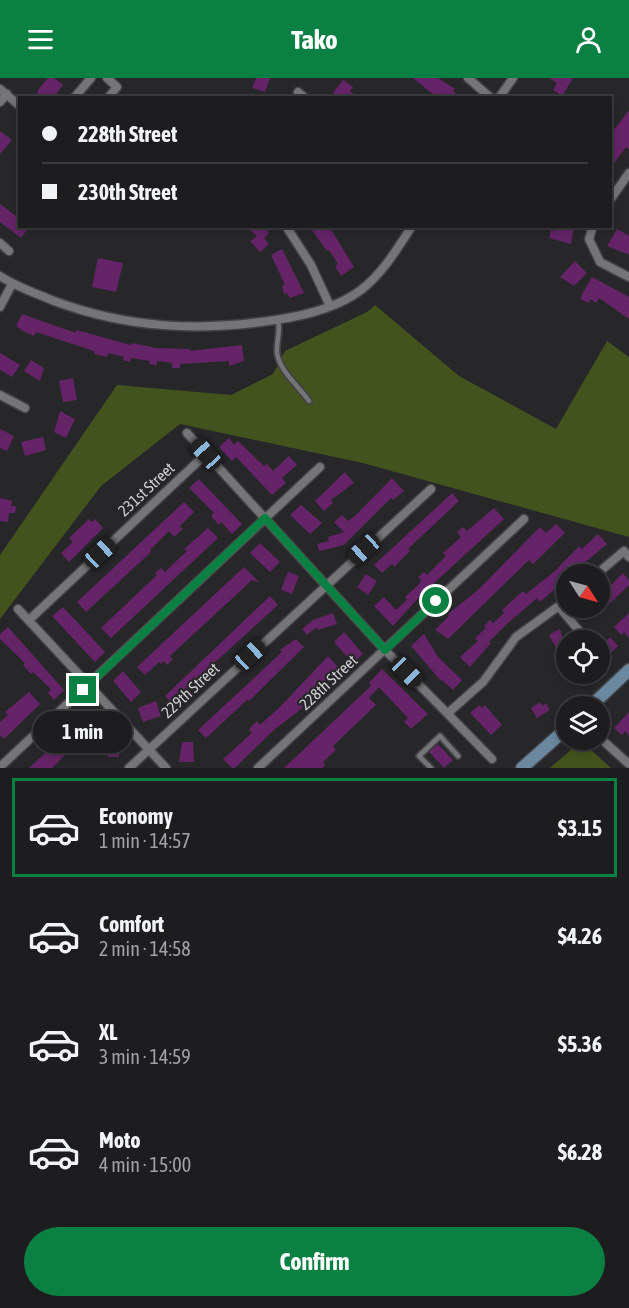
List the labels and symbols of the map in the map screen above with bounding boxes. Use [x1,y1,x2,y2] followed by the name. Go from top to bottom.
[187,435,225,473] car
[114,458,178,519] street label: 231st Street
[345,530,383,568] car
[81,534,119,572] car
[556,564,610,618] north arrow
[422,587,449,614] route start
[231,636,269,674] car
[295,651,361,713] street label: 228th Street
[388,653,426,691] car
[157,659,223,721] street label: 229th Street
[69,676,96,703] route end
[34,711,132,753] callout: 1 min

